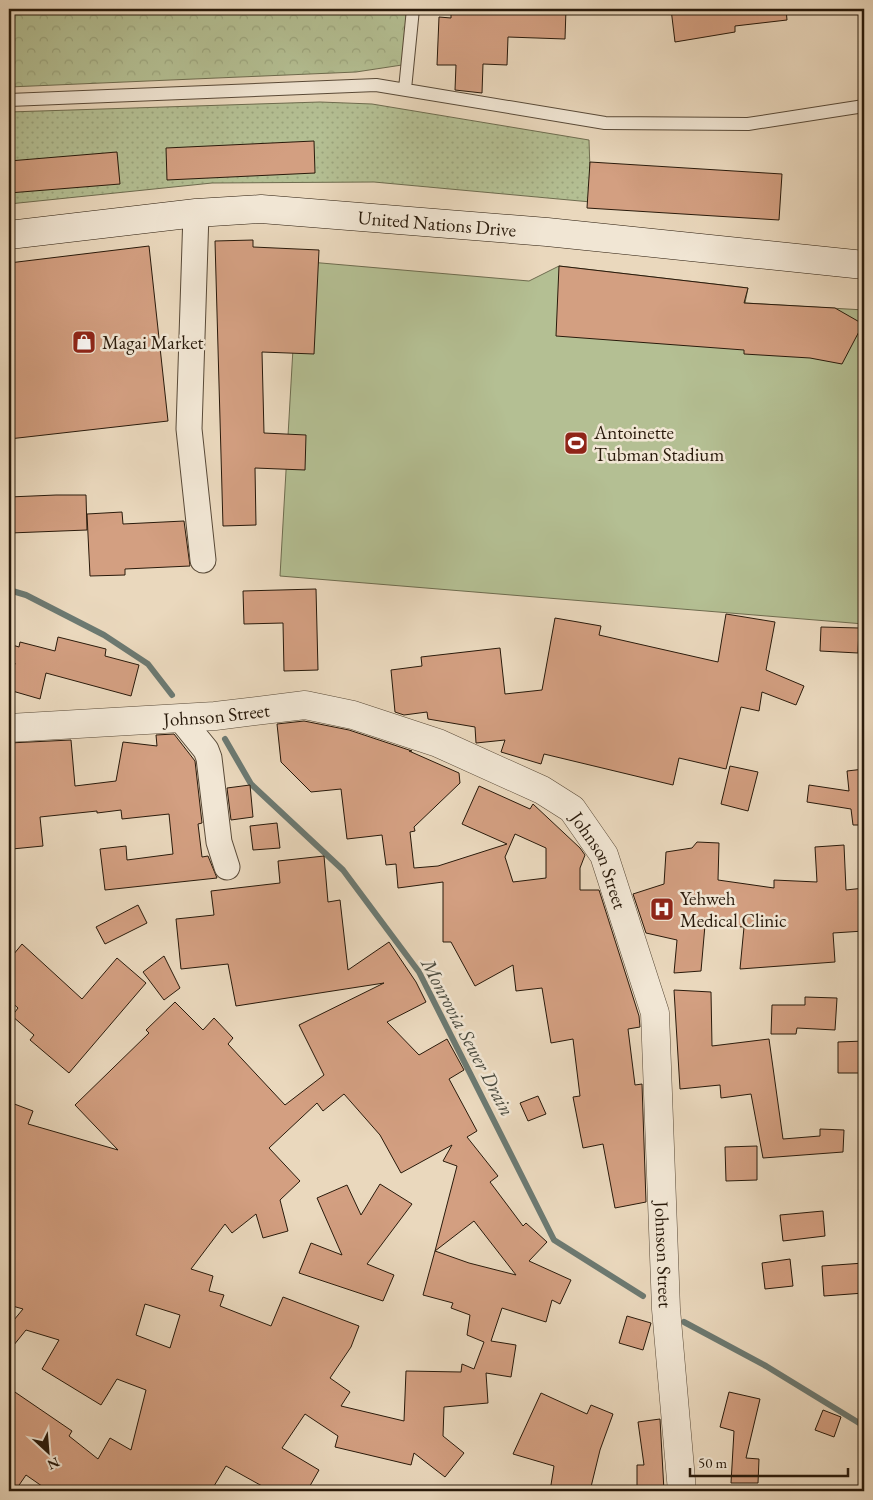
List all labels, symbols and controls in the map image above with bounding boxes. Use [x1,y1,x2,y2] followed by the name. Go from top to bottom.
[357,204,517,242] street label: United Nations Drive
[71,329,97,355] shop icon: Magai Market
[102,330,204,355] place label: Magai Market
[593,420,724,467] place label: Antoinette Tubman Stadium
[563,430,589,456] sports icon: Antoinette Tubman Stadium
[161,697,271,732] street label: Johnson Street
[564,805,633,912] street label: Johnson Street
[680,886,787,933] place label: Yehweh Medical Clinic
[649,896,675,922] hospital icon: Yehweh Medical Clinic
[415,953,521,1120] water label: Monrovia Sewer Drain
[649,1199,678,1308] street label: Johnson Street
[22,1428,72,1478] north arrow
[690,1445,848,1477] scale bar
[44,1453,63,1475] text: N
[698,1453,727,1472] text: 50 m

